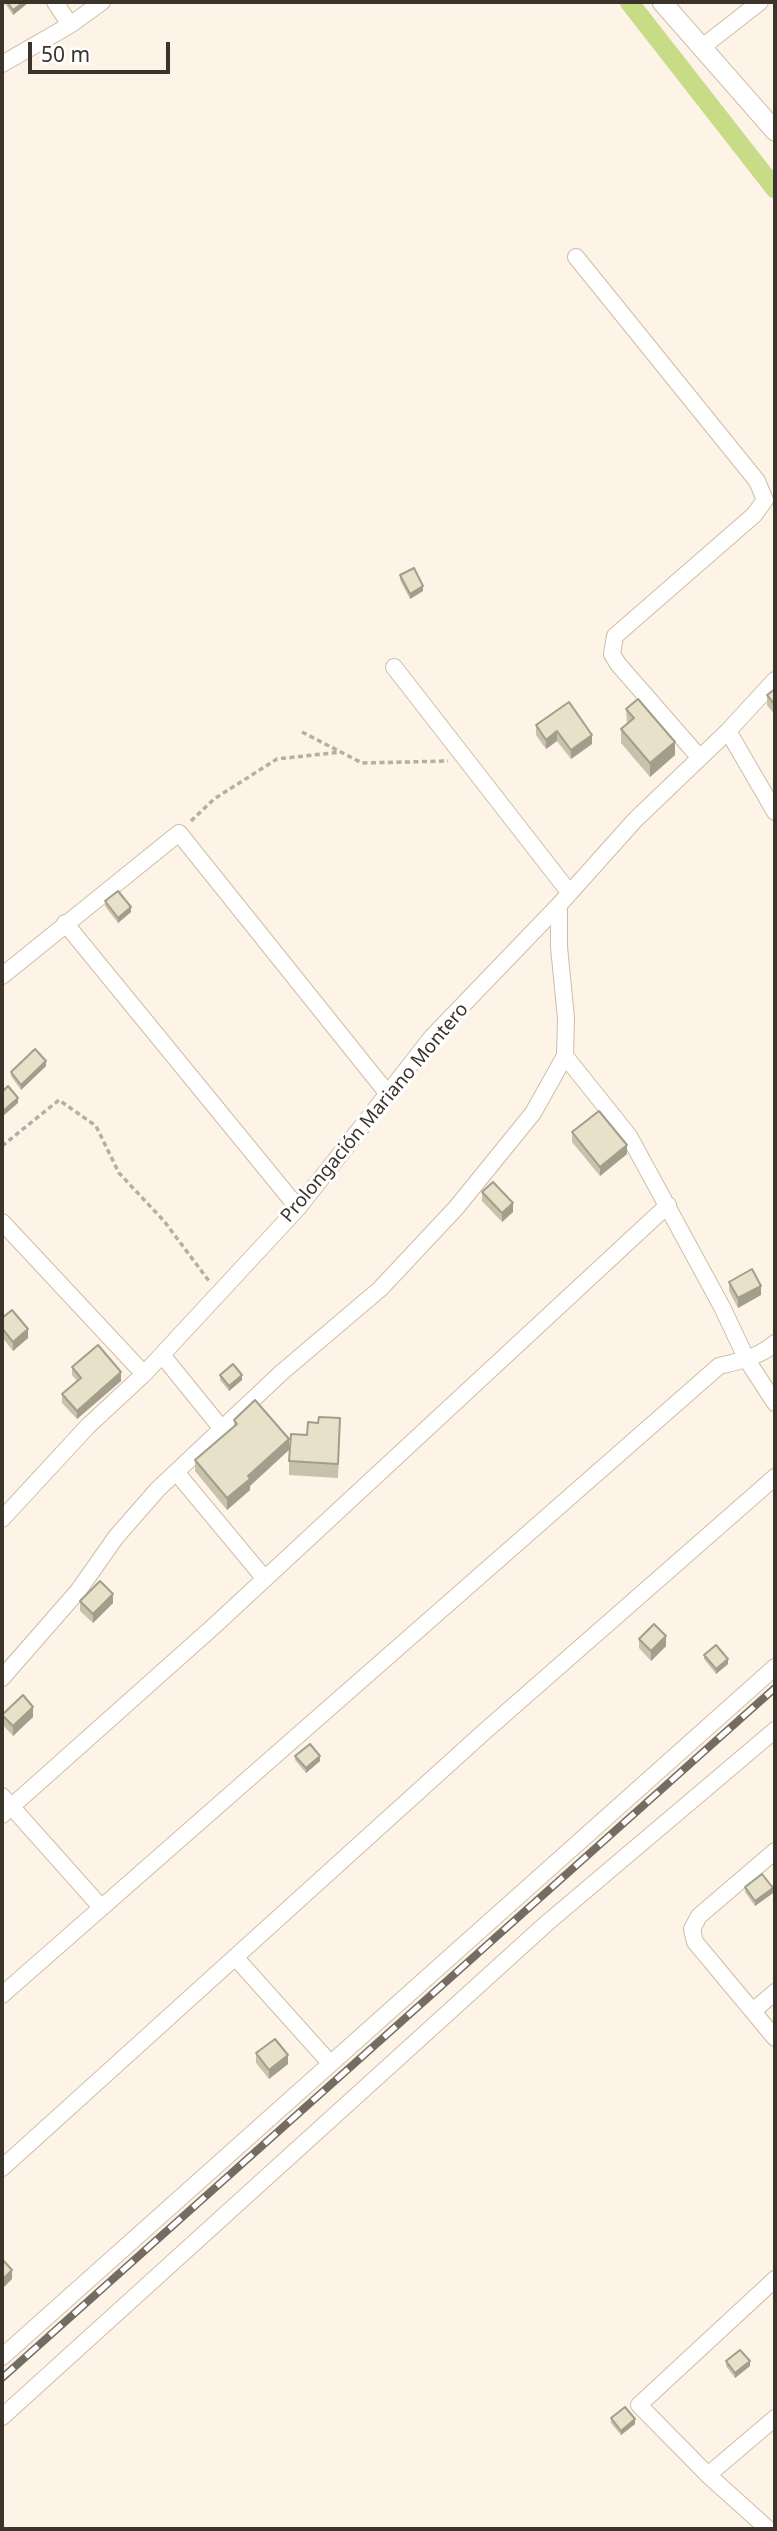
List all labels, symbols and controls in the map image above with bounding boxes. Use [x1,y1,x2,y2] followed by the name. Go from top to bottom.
[32,28,173,72] scale bar
[41,40,90,68] text: 50 m
[276,999,474,1227] street label: Prolongación Mariano Montero

